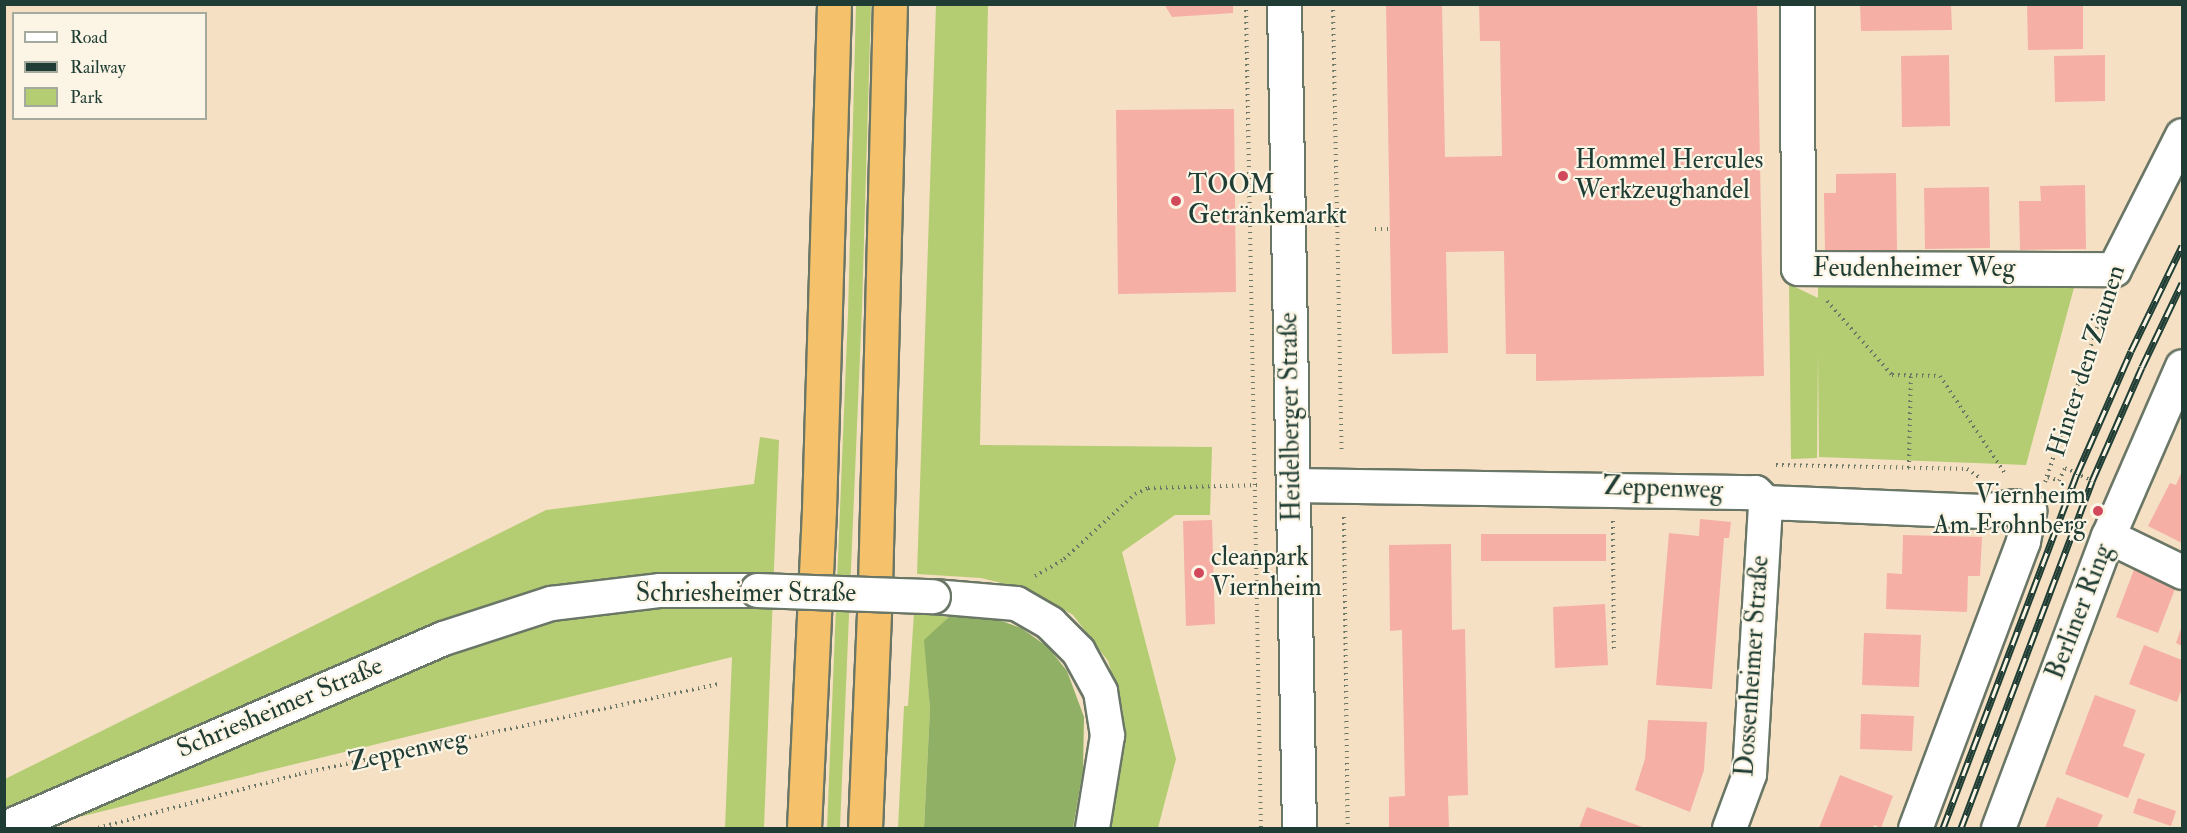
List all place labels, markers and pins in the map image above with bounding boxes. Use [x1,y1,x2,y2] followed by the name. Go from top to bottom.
[1575,145,1764,206] place label: Hommel Hercules Werkzeughandel
[1556,169,1570,183] marker: Hommel Hercules Werkzeughandel
[1188,170,1347,231] place label: TOOM Getränkemarkt
[1169,194,1183,208] marker: TOOM Getränkemarkt
[1933,480,2086,542] place label: Viernheim Am Frohnberg
[2091,504,2105,518] marker: Viernheim Am Frohnberg
[1211,542,1322,604] place label: cleanpark Viernheim
[1192,566,1206,580] marker: cleanpark Viernheim

